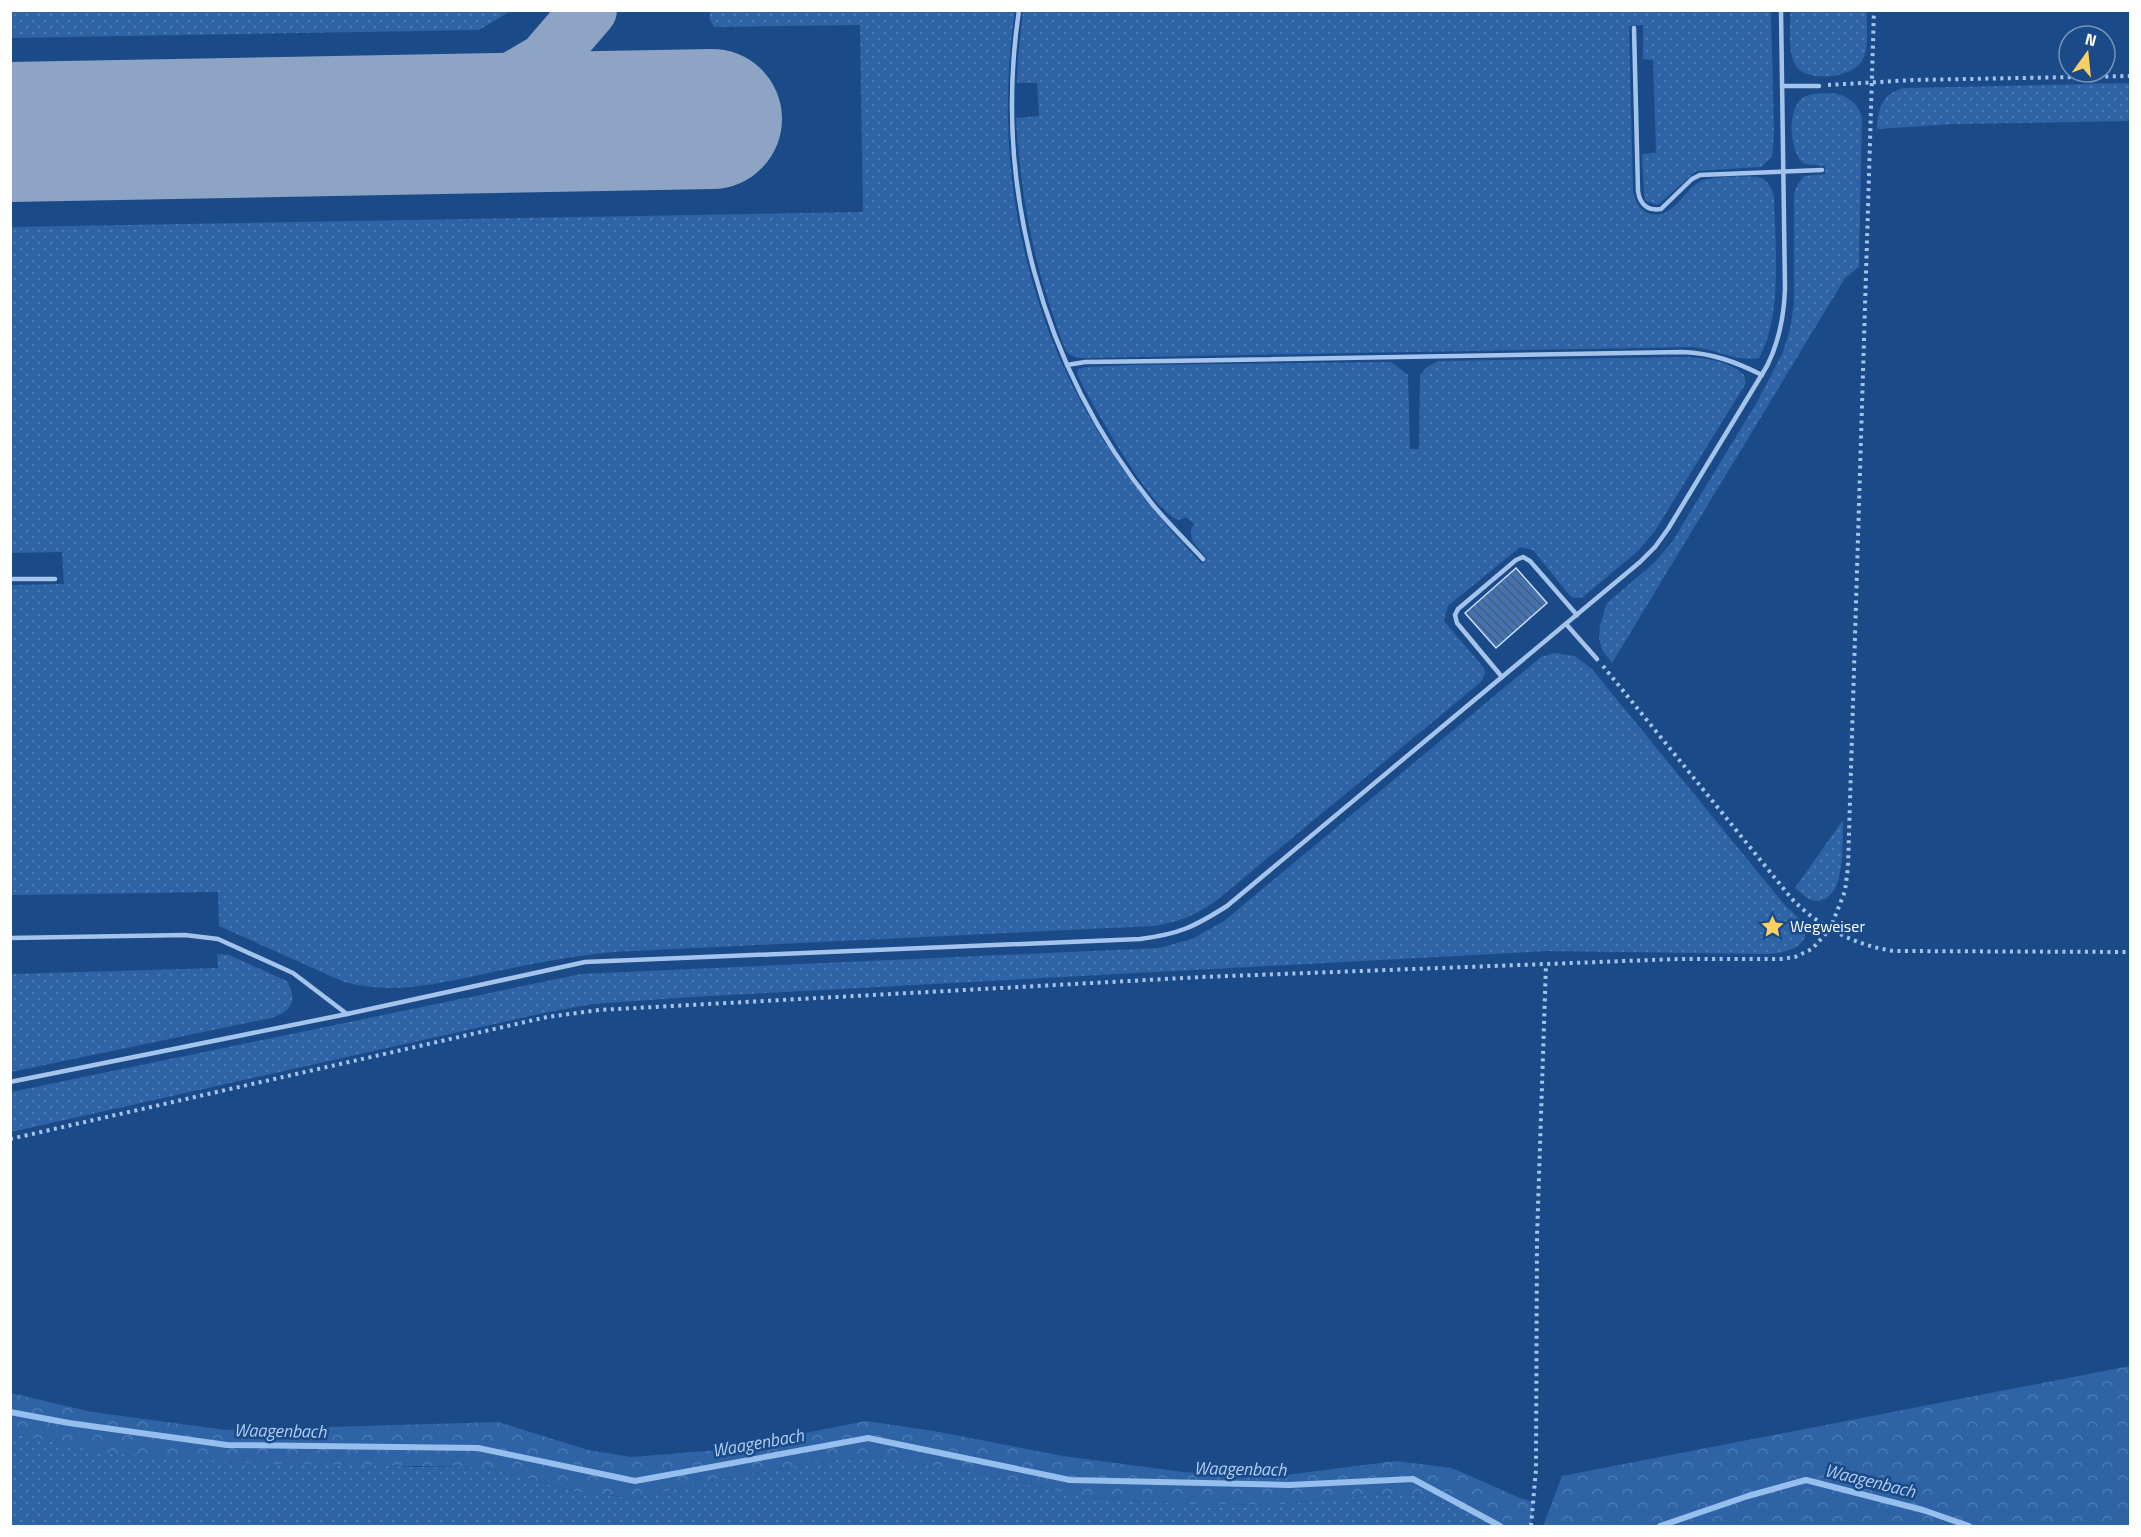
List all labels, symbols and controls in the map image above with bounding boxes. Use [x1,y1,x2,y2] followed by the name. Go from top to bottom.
[2057,24,2117,84] north arrow
[2082,26,2099,53] text: N
[1759,913,1785,939] place icon: Wegweiser
[1790,914,1865,938] place label: Wegweiser
[234,1416,327,1445] water label: Waagenbach
[710,1421,807,1464] water label: Waagenbach
[1194,1454,1287,1483] water label: Waagenbach
[1822,1456,1919,1505] water label: Waagenbach

